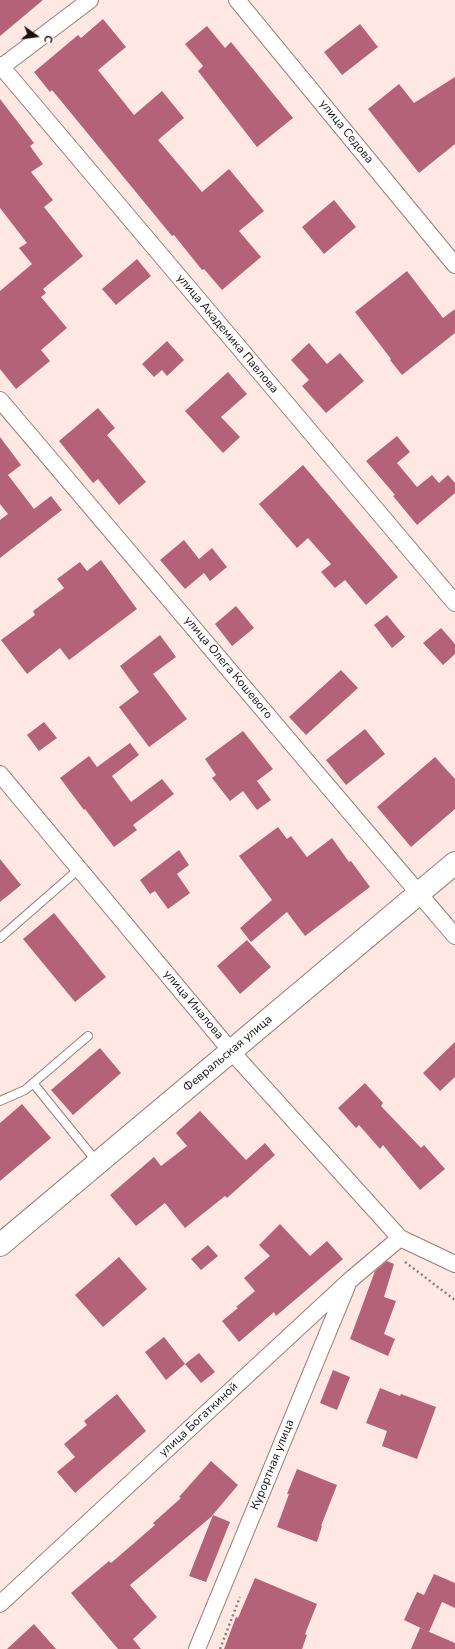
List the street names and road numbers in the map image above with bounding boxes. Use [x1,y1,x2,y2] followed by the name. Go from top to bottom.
[316,97,376,167] street label: улица Седова
[173,271,281,397] street label: улица Академика Павлова
[181,614,275,722] street label: улица Олега Кошевого
[160,968,226,1042] street label: улица Иналова
[181,1013,275,1095] street label: Февральская улица
[157,1380,241,1460] street label: улица Богаткиной
[248,1418,298,1512] street label: Курортная улица

